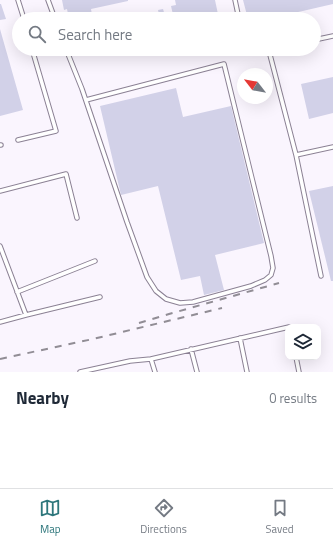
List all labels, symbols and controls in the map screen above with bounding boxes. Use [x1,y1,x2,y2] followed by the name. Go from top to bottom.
[12,12,321,56] search box
[26,23,48,45] icon: search
[58,23,132,46] text: Search here
[237,68,273,104] north arrow
[285,324,321,360] map controls
[285,324,321,360] button: layers
[16,385,69,411] text: Nearby
[269,388,317,408] text: 0 results
[39,497,61,537] tab: Map
[140,497,187,537] tab: Directions
[266,497,294,537] tab: Saved

